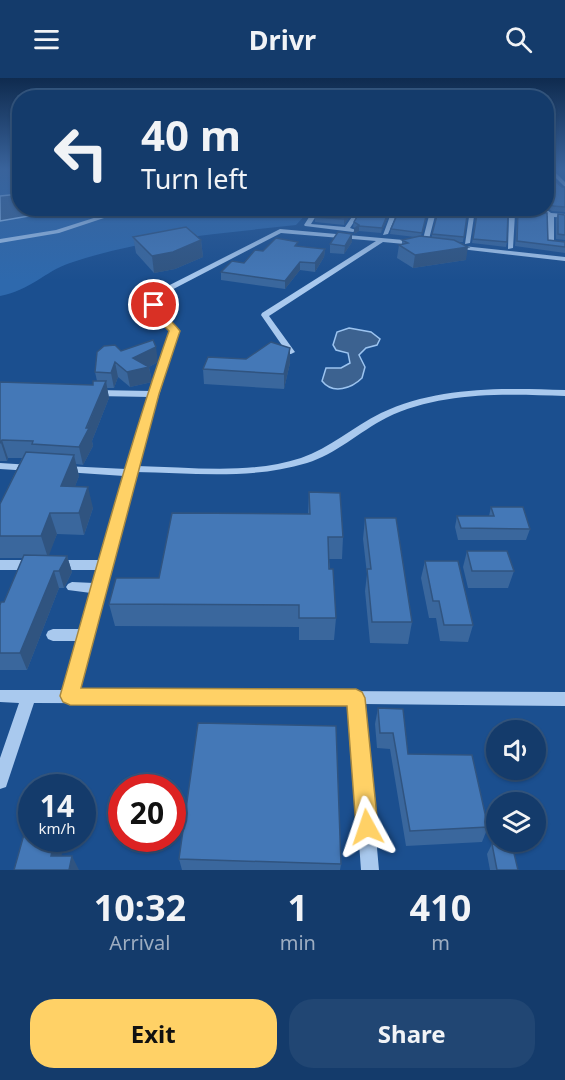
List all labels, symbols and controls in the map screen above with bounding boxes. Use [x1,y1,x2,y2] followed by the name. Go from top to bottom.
[249,21,316,58] text: Drivr
[30,23,63,56] icon: menu
[502,23,535,56] icon: search
[141,106,241,163] text: 40 m
[42,114,120,192] icon: left
[141,160,247,197] text: Turn left
[128,279,179,330] pin
[137,288,170,321] icon: arrive
[486,720,546,852] map controls
[486,720,546,780] button: sound
[108,774,186,852] speed limit sign: 20
[40,785,74,826] text: 14
[486,792,546,852] button: layers
[335,795,399,859] position arrow
[39,818,75,838] text: km/h
[94,883,186,932] text: 10:32
[288,883,308,932] text: 1
[410,883,471,932] text: 410
[109,929,170,956] text: Arrival
[280,929,316,956] text: min
[431,929,450,956] text: m
[30,999,277,1068] button: Exit
[289,999,535,1068] button: Share

